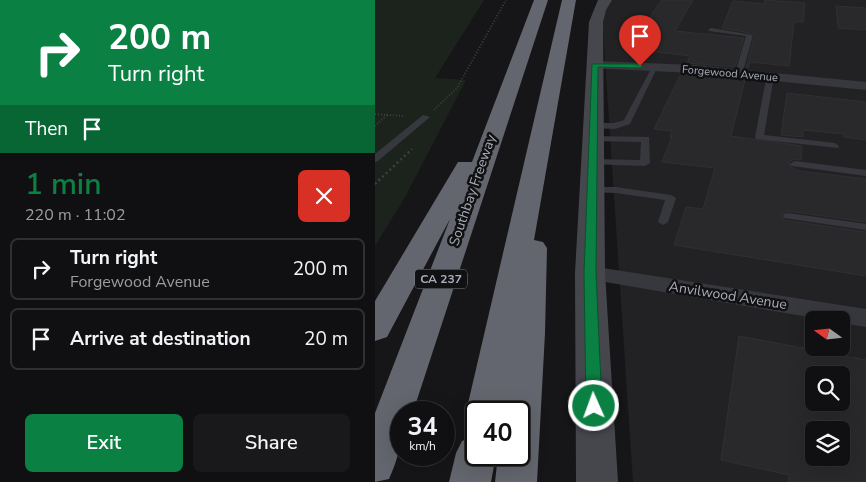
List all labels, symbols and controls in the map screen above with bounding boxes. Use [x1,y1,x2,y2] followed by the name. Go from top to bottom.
[108,14,211,61] text: 200 m
[619,15,661,66] pin
[25,20,90,85] icon: right
[626,22,654,50] icon: arrive
[108,59,204,89] text: Turn right
[681,62,779,85] street label: Forgewood Avenue
[78,115,106,143] icon: arrive
[25,116,68,142] text: Then
[444,131,501,249] street label: Southbay Freeway
[25,164,101,205] text: 1 min
[298,170,350,222] button: close
[25,204,126,226] text: 220 m · 11:02
[70,245,157,271] text: Turn right
[27,255,55,283] icon: right
[293,256,348,282] text: 200 m
[415,270,467,288] road number: CA 237
[70,271,210,293] text: Forgewood Avenue
[668,277,788,314] street label: Anvilwood Avenue
[805,311,850,356] north arrow
[805,311,850,466] map controls
[27,325,55,353] icon: arrive
[70,326,251,352] text: Arrive at destination
[304,326,348,352] text: 20 m
[805,366,850,411] button: search
[567,379,619,431] position arrow
[465,401,530,466] speed limit sign: 40
[407,410,438,444] text: 34
[25,414,183,472] button: Exit
[193,414,350,472] button: Share
[805,421,850,466] button: layers
[409,438,436,454] text: km/h

